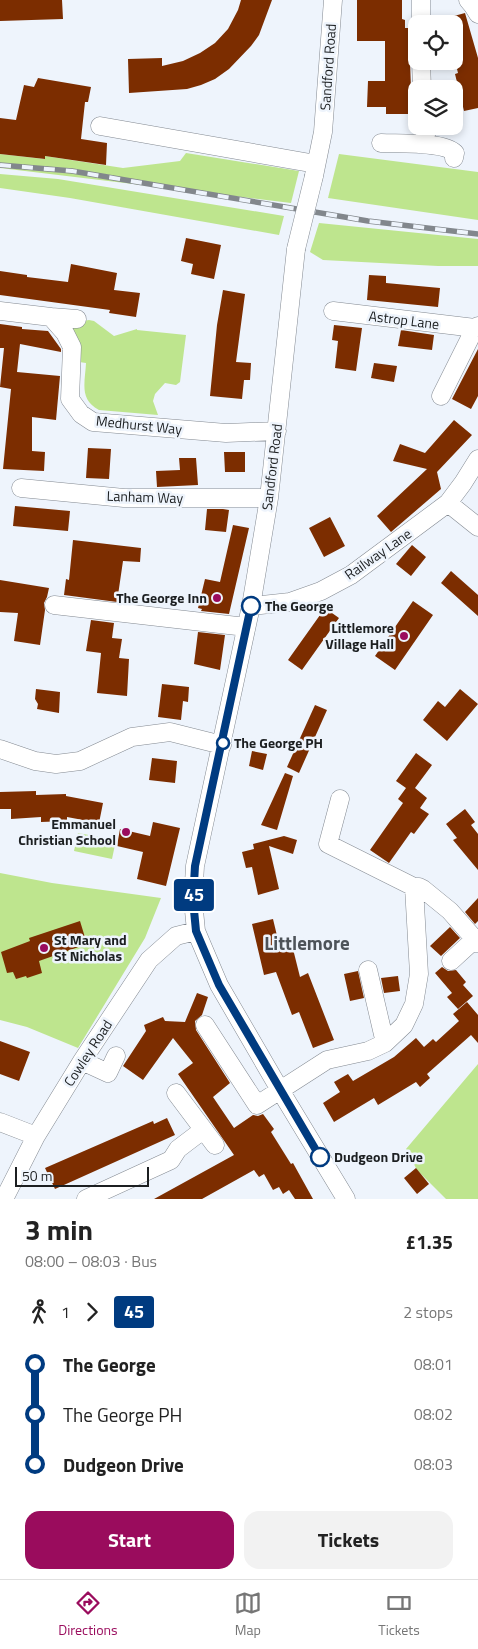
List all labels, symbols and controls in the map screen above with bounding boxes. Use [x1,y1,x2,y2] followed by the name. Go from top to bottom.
[408,15,463,135] map controls
[408,15,463,70] button: locate
[314,23,341,111] street label: Sandford Road
[408,80,463,135] button: layers
[368,305,440,334] street label: Astrop Lane
[95,410,183,439] street label: Medhurst Way
[256,423,287,511] street label: Sandford Road
[106,485,184,508] street label: Lanham Way
[340,523,416,584] street label: Railway Lane
[116,587,207,608] place label: The George Inn
[211,592,223,604] marker: The George Inn
[265,595,333,616] place label: The George
[241,596,261,616] marker: The George
[325,617,394,654] place label: Littlemore Village Hall
[398,630,410,642] marker: Littlemore Village Hall
[234,732,323,753] place label: The George PH
[216,736,230,750] marker: The George PH
[18,813,116,850] place label: Emmanuel Christian School
[120,826,132,838] marker: Emmanuel Christian School
[172,879,216,911] line badge: 45
[184,881,204,908] text: 45
[264,928,350,957] district label: Littlemore
[54,929,127,966] place label: St Mary and St Nicholas
[38,942,50,954] marker: St Mary and St Nicholas
[58,1015,117,1090] street label: Cowley Road
[334,1146,423,1167] place label: Dudgeon Drive
[310,1147,330,1167] marker: Dudgeon Drive
[15,1164,149,1187] scale bar
[22,1165,52,1186] text: 50 m
[25,1208,93,1251] text: 3 min
[406,1227,453,1256] text: £1.35
[25,1249,157,1273] text: 08:00 – 08:03 · Bus
[25,1298,53,1326] icon: walk
[78,1298,106,1326] icon: forward
[124,1298,144,1325] text: 45
[61,1300,70,1324] text: 1
[403,1300,453,1324] text: 2 stops
[63,1350,156,1379] text: The George
[414,1352,453,1376] text: 08:01
[63,1400,182,1429] text: The George PH
[414,1402,453,1426] text: 08:02
[63,1450,184,1479] text: Dudgeon Drive
[414,1452,453,1476] text: 08:03
[25,1511,234,1569] button: Start
[244,1511,453,1569] button: Tickets
[58,1589,118,1640] tab: Directions
[234,1589,262,1640] tab: Map
[378,1589,420,1640] tab: Tickets

